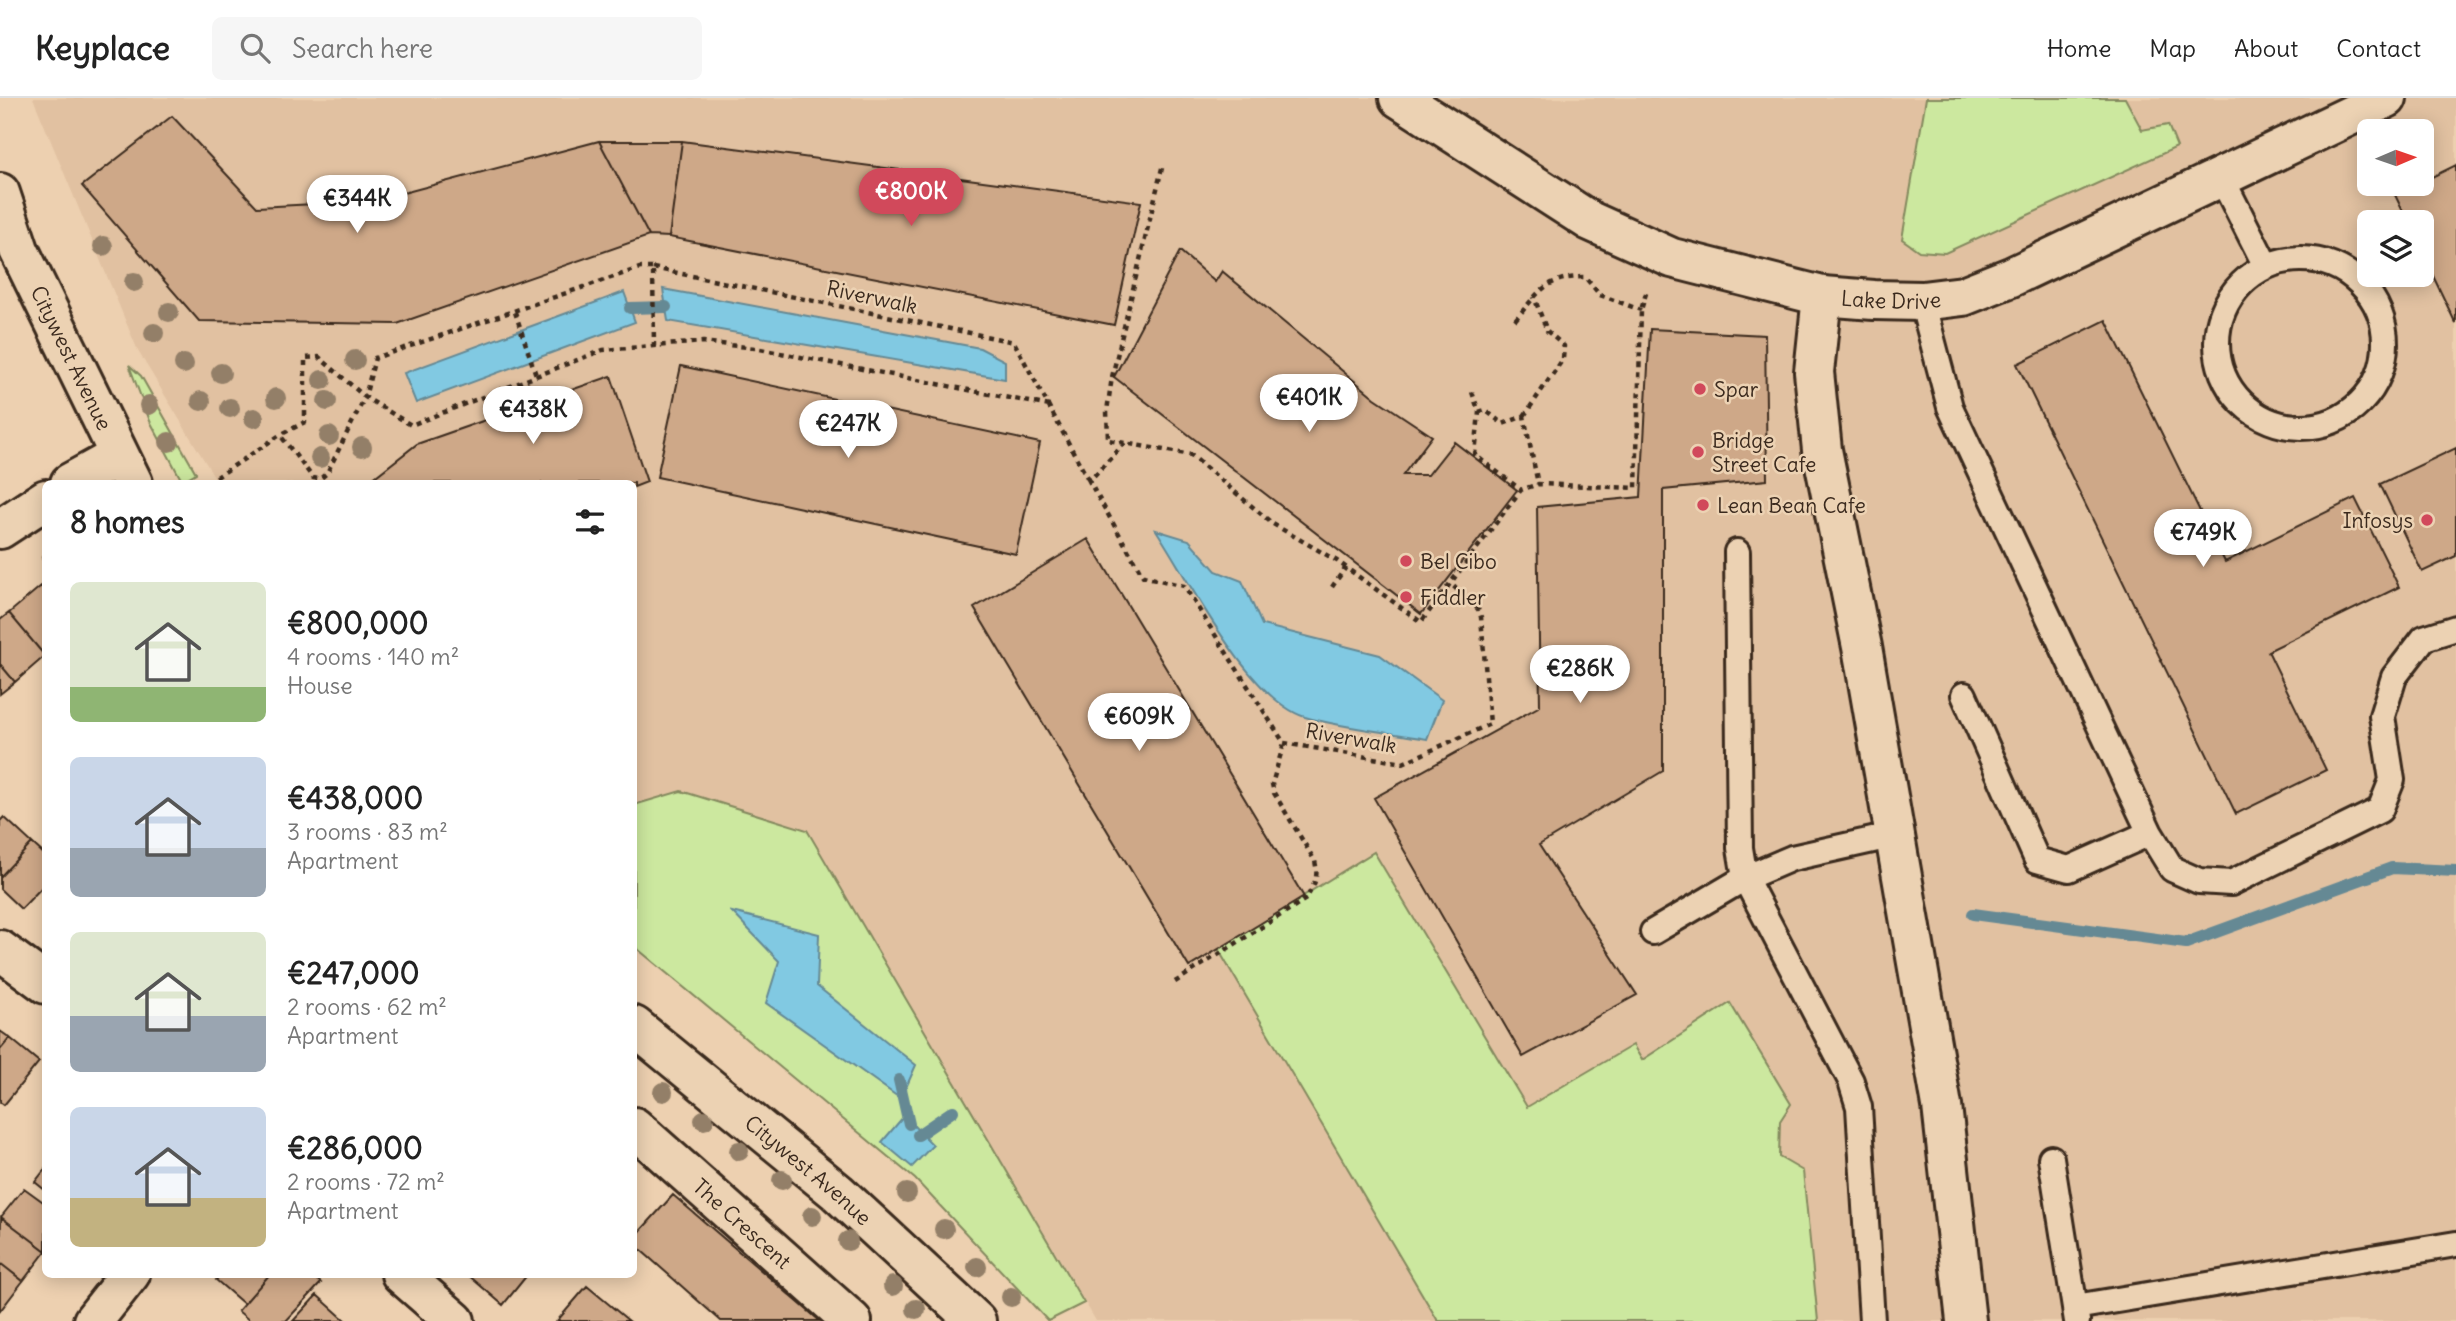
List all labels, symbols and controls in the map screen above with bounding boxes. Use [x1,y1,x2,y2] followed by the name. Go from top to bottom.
[212,17,702,80] search box
[35,27,170,69] text: Keyplace
[236,29,274,67] icon: search
[292,32,433,65] text: Search here
[2047,33,2111,63] text: Home
[2149,33,2196,63] text: Map
[2234,33,2298,63] text: About
[2336,33,2421,63] text: Contact
[2357,119,2434,196] north arrow
[2357,119,2434,287] map controls
[862,169,960,228] pin: €800K
[308,176,406,235] pin: €344K
[875,176,947,205] text: €800K
[323,183,391,212] text: €344K
[2357,210,2434,287] button: layers
[824,274,920,320] street label: Riverwalk
[25,281,118,434] street label: Citywest Avenue
[1840,284,1942,315] street label: Lake Drive
[1260,374,1358,434] pin: €401K
[1714,376,1759,403] place label: Spar
[1692,381,1708,397] marker: Spar
[1276,382,1342,411] text: €401K
[484,386,582,446] pin: €438K
[499,394,567,423] text: €438K
[799,400,897,460] pin: €247K
[815,408,881,437] text: €247K
[1712,427,1816,478] place label: Bridge Street Cafe
[1690,444,1706,460] marker: Bridge Street Cafe
[1717,492,1866,519] place label: Lean Bean Cafe
[1695,497,1711,513] marker: Lean Bean Cafe
[70,503,185,541] text: 8 homes
[571,503,609,541] icon: filters
[2342,507,2413,534] place label: Infosys
[2154,510,2252,569] pin: €749K
[2419,512,2435,528] marker: Infosys
[2170,517,2236,546] text: €749K
[1420,548,1497,575] place label: Bel Cibo
[1398,553,1414,569] marker: Bel Cibo
[1420,584,1486,611] place label: Fiddler
[1398,589,1414,605] marker: Fiddler
[287,604,429,642] text: €800,000
[126,610,210,694] icon: home
[287,642,459,671] text: 4 rooms · 140 m²
[1531,646,1629,705] pin: €286K
[1546,653,1614,682] text: €286K
[287,671,353,700] text: House
[1090,694,1188,753] pin: €609K
[1104,701,1174,730] text: €609K
[1303,717,1399,759] street label: Riverwalk
[287,779,423,817] text: €438,000
[126,785,210,869] icon: home
[287,817,448,846] text: 3 rooms · 83 m²
[287,846,399,875] text: Apartment
[287,954,420,992] text: €247,000
[126,960,210,1044] icon: home
[287,992,447,1021] text: 2 rooms · 62 m²
[287,1021,399,1050] text: Apartment
[739,1109,877,1231] street label: Citywest Avenue
[287,1129,423,1167] text: €286,000
[126,1135,210,1219] icon: home
[287,1167,445,1196] text: 2 rooms · 72 m²
[688,1173,797,1274] street label: The Crescent
[287,1196,399,1225] text: Apartment

